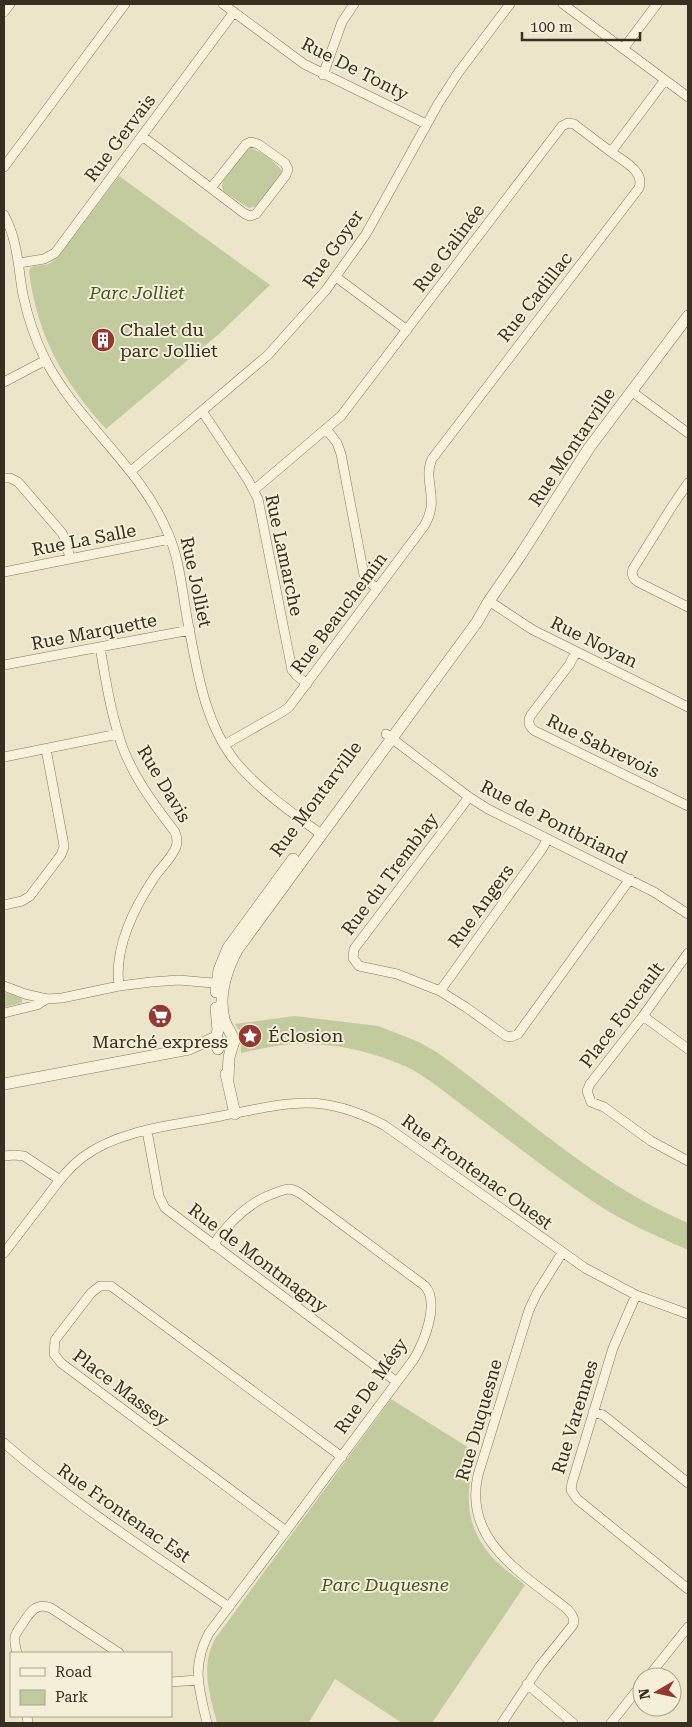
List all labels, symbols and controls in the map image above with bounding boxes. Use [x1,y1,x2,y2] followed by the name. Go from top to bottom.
[522,10,640,42] scale bar
[530,18,573,36] text: 100 m
[298,33,413,105] street label: Rue De Tonty
[80,90,159,186] street label: Rue Gervais
[409,200,489,296] street label: Rue Galinée
[298,206,367,292] street label: Rue Goyer
[493,248,576,346] street label: Rue Cadillac
[88,282,185,303] park label: Parc Jolliet
[120,319,218,361] place label: Chalet du parc Jolliet
[90,327,116,353] building icon: Chalet du parc Jolliet
[524,383,619,510] street label: Rue Montarville
[261,492,308,618] street label: Rue Lamarche
[30,519,138,560] street label: Rue La Salle
[177,535,216,629] street label: Rue Jolliet
[286,548,391,677] street label: Rue Beauchemin
[29,609,159,654] street label: Rue Marquette
[547,611,642,672] street label: Rue Noyan
[543,709,663,782] street label: Rue Sabrevois
[265,737,366,860] street label: Rue Montarville
[133,742,196,826] street label: Rue Davis
[477,775,632,868] street label: Rue de Pontbriand
[337,808,443,939] street label: Rue du Tremblay
[443,860,518,951] street label: Rue Angers
[575,958,668,1072] street label: Place Foucault
[147,1003,173,1029] supermarket icon: Marché express
[237,1023,263,1049] place icon: Éclosion
[268,1025,344,1046] place label: Éclosion
[92,1031,228,1052] place label: Marché express
[398,1110,557,1234] street label: Rue Frontenac Ouest
[185,1198,332,1317] street label: Rue de Montmagny
[330,1333,412,1438] street label: Rue De Mésy
[69,1345,174,1431] street label: Place Massey
[451,1357,506,1483] street label: Rue Duquesne
[547,1357,602,1476] street label: Rue Varennes
[54,1459,195,1567] street label: Rue Frontenac Est
[320,1574,449,1595] park label: Parc Duquesne
[10,1652,172,1717] legend
[55,1663,92,1681] text: Road
[632,1667,682,1717] north arrow
[635,1687,653,1701] text: N
[55,1688,89,1706] text: Park

